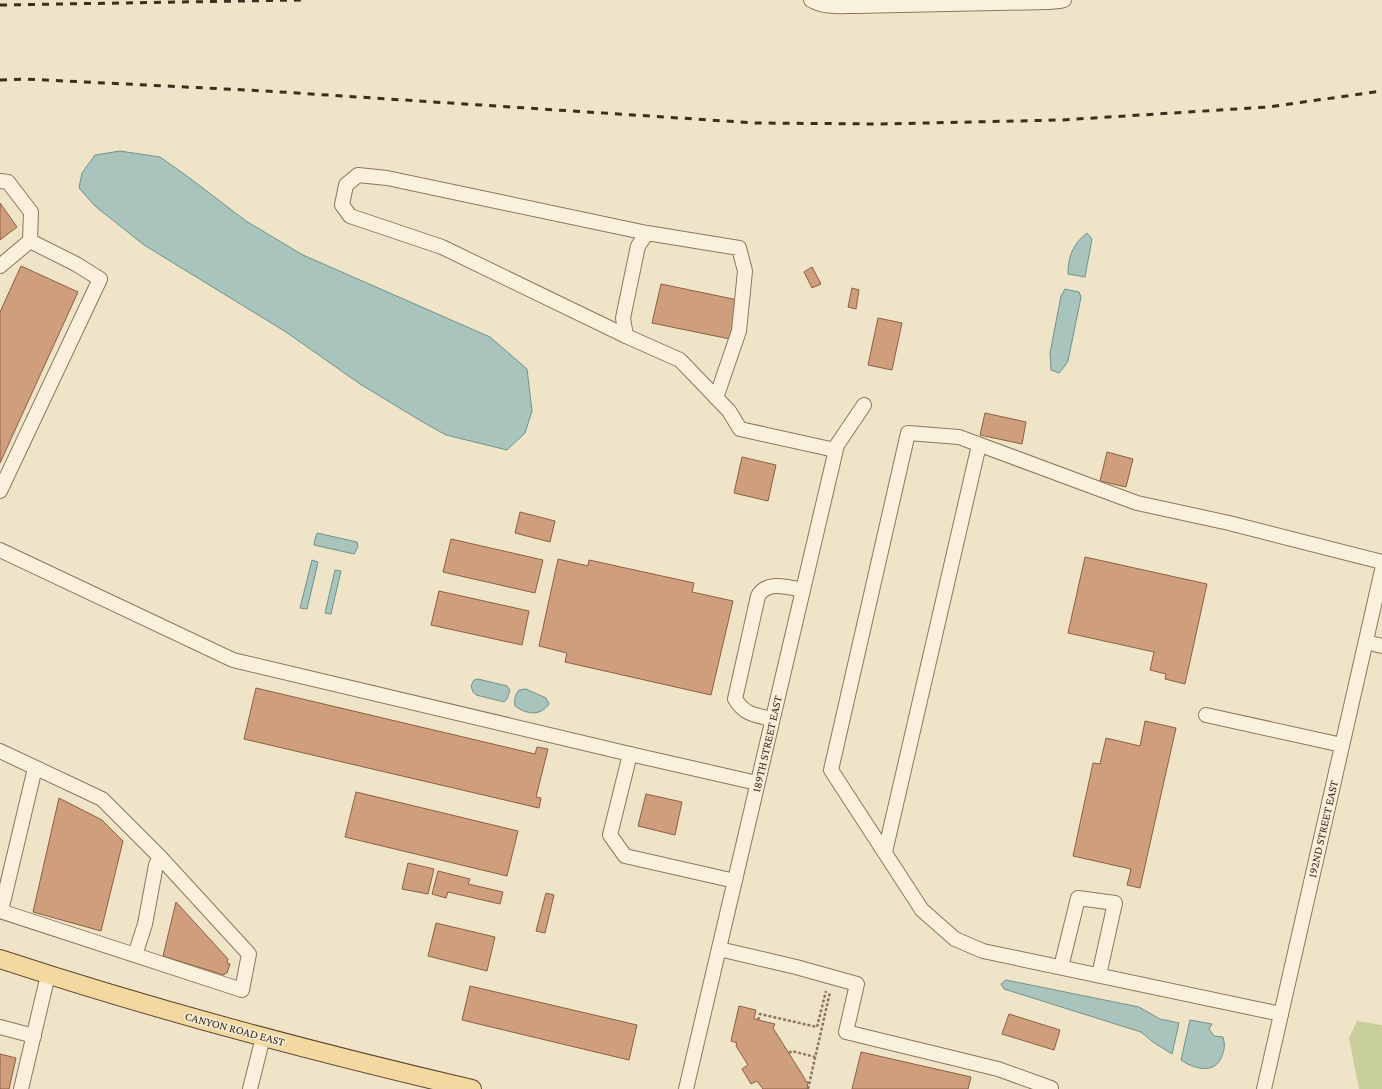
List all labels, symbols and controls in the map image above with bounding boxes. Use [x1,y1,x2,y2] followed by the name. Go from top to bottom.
[749,694,785,794] street label: 189TH STREET EAST
[1305,778,1341,879] street label: 192ND STREET EAST
[184,1009,287,1049] street label: CANYON ROAD EAST

